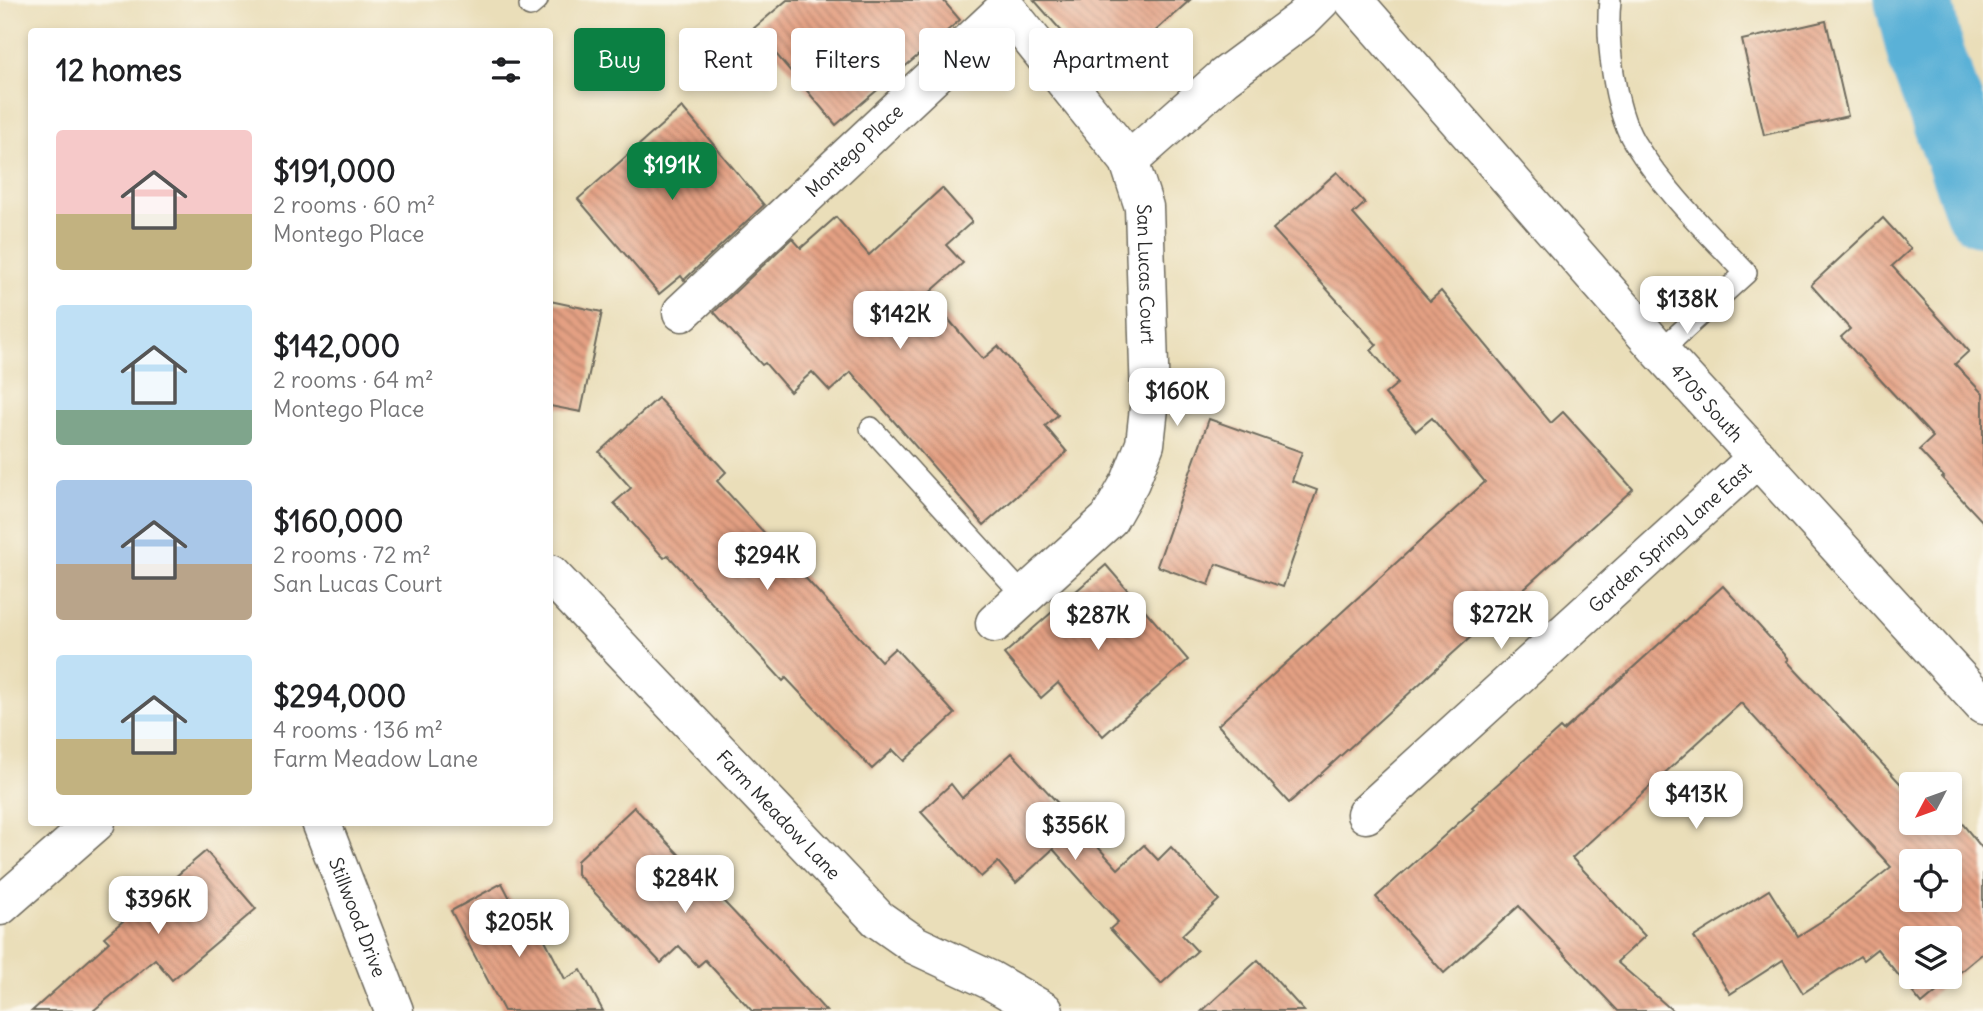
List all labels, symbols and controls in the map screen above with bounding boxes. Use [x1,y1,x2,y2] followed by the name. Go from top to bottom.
[574,28,665,91] chip: Buy
[679,28,777,91] chip: Rent
[791,28,905,91] chip: Filters
[919,28,1015,91] chip: New
[1029,28,1193,91] chip: Apartment
[56,51,182,89] text: 12 homes
[487,51,525,89] icon: filters
[800,99,908,202] street label: Montego Place
[623,142,721,202] pin: $191K
[643,150,701,179] text: $191K
[273,152,396,190] text: $191,000
[112,158,196,242] icon: home
[273,190,435,219] text: 2 rooms · 60 m²
[1132,204,1160,344] street label: San Lucas Court
[273,219,424,248] text: Montego Place
[1638,276,1736,336] pin: $138K
[1656,284,1718,313] text: $138K
[851,292,949,351] pin: $142K
[869,299,931,328] text: $142K
[273,327,400,365] text: $142,000
[112,333,196,417] icon: home
[1665,358,1749,447] street label: 4705 South
[273,365,434,394] text: 2 rooms · 64 m²
[1128,368,1226,428] pin: $160K
[1145,376,1209,405] text: $160K
[273,394,424,423] text: Montego Place
[1583,457,1756,618] street label: Garden Spring Lane East
[273,502,404,540] text: $160,000
[112,508,196,592] icon: home
[718,532,816,592] pin: $294K
[273,540,431,569] text: 2 rooms · 72 m²
[734,540,800,569] text: $294K
[273,569,442,598] text: San Lucas Court
[1049,592,1147,652] pin: $287K
[1452,592,1550,651] pin: $272K
[1469,599,1533,628] text: $272K
[1066,600,1130,629] text: $287K
[273,677,406,715] text: $294,000
[112,683,196,767] icon: home
[273,715,443,744] text: 4 rooms · 136 m²
[273,744,478,773] text: Farm Meadow Lane
[712,745,846,884] street label: Farm Meadow Lane
[1647,772,1745,831] pin: $413K
[1899,772,1962,835] north arrow
[1899,772,1962,989] map controls
[1665,779,1727,808] text: $413K
[1026,802,1124,862] pin: $356K
[1042,810,1108,839] text: $356K
[1899,849,1962,912] button: locate
[324,854,392,980] street label: Stillwood Drive
[636,856,734,915] pin: $284K
[652,863,718,892] text: $284K
[109,876,207,936] pin: $396K
[125,884,191,913] text: $396K
[470,900,568,959] pin: $205K
[485,907,553,936] text: $205K
[1899,926,1962,989] button: layers

